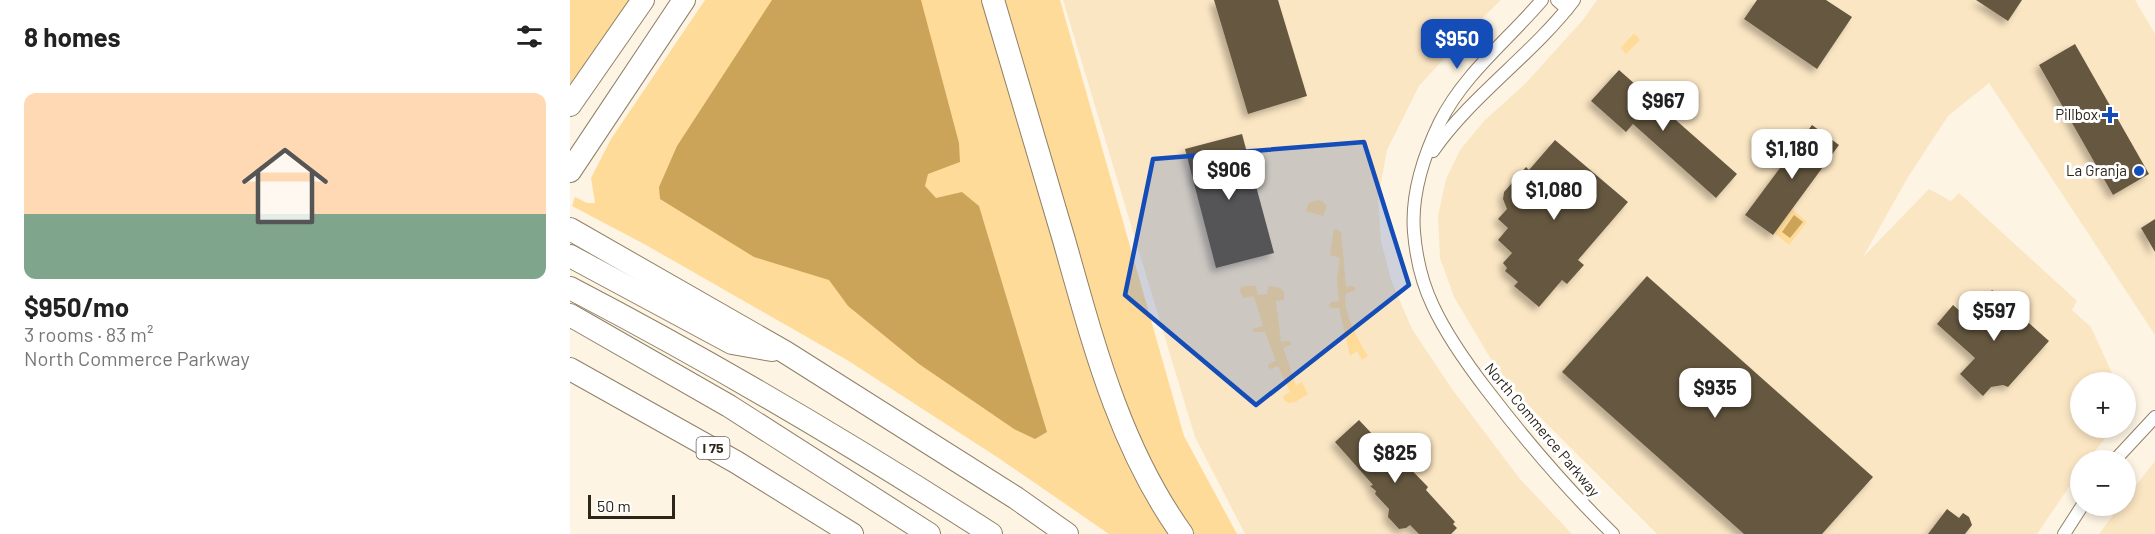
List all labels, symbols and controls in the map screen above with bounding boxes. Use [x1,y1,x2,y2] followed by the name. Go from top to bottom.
[1421,19,1493,70] pin: $950
[513,20,546,53] icon: filters
[24,21,121,52] text: 8 homes
[1435,26,1479,50] text: $950
[1627,81,1699,132] pin: $967
[1642,88,1684,112] text: $967
[2055,105,2098,123] place label: Pillbox
[2103,108,2117,122] marker: Pillbox
[1743,129,1841,180] pin: $1,180
[231,132,339,240] icon: home
[1765,136,1819,160] text: $1,180
[1193,150,1265,201] pin: $906
[1207,157,1251,181] text: $906
[2066,161,2127,179] place label: La Granja
[2132,164,2146,178] marker: La Granja
[1505,170,1603,221] pin: $1,080
[1526,177,1582,201] text: $1,080
[24,291,129,322] text: $950/mo
[1958,291,2030,342] pin: $597
[1973,298,2015,322] text: $597
[24,322,153,346] text: 3 rooms · 83 m²
[24,346,250,370] text: North Commerce Parkway
[1481,359,1604,500] street label: North Commerce Parkway
[1679,368,1751,419] pin: $935
[2070,372,2136,516] map controls
[2070,372,2136,438] button: +
[1693,375,1737,399] text: $935
[1359,433,1431,484] pin: $825
[696,437,730,459] road number: I 75
[1373,440,1417,464] text: $825
[2070,450,2136,516] button: −
[588,492,675,520] scale bar
[597,496,631,515] text: 50 m

